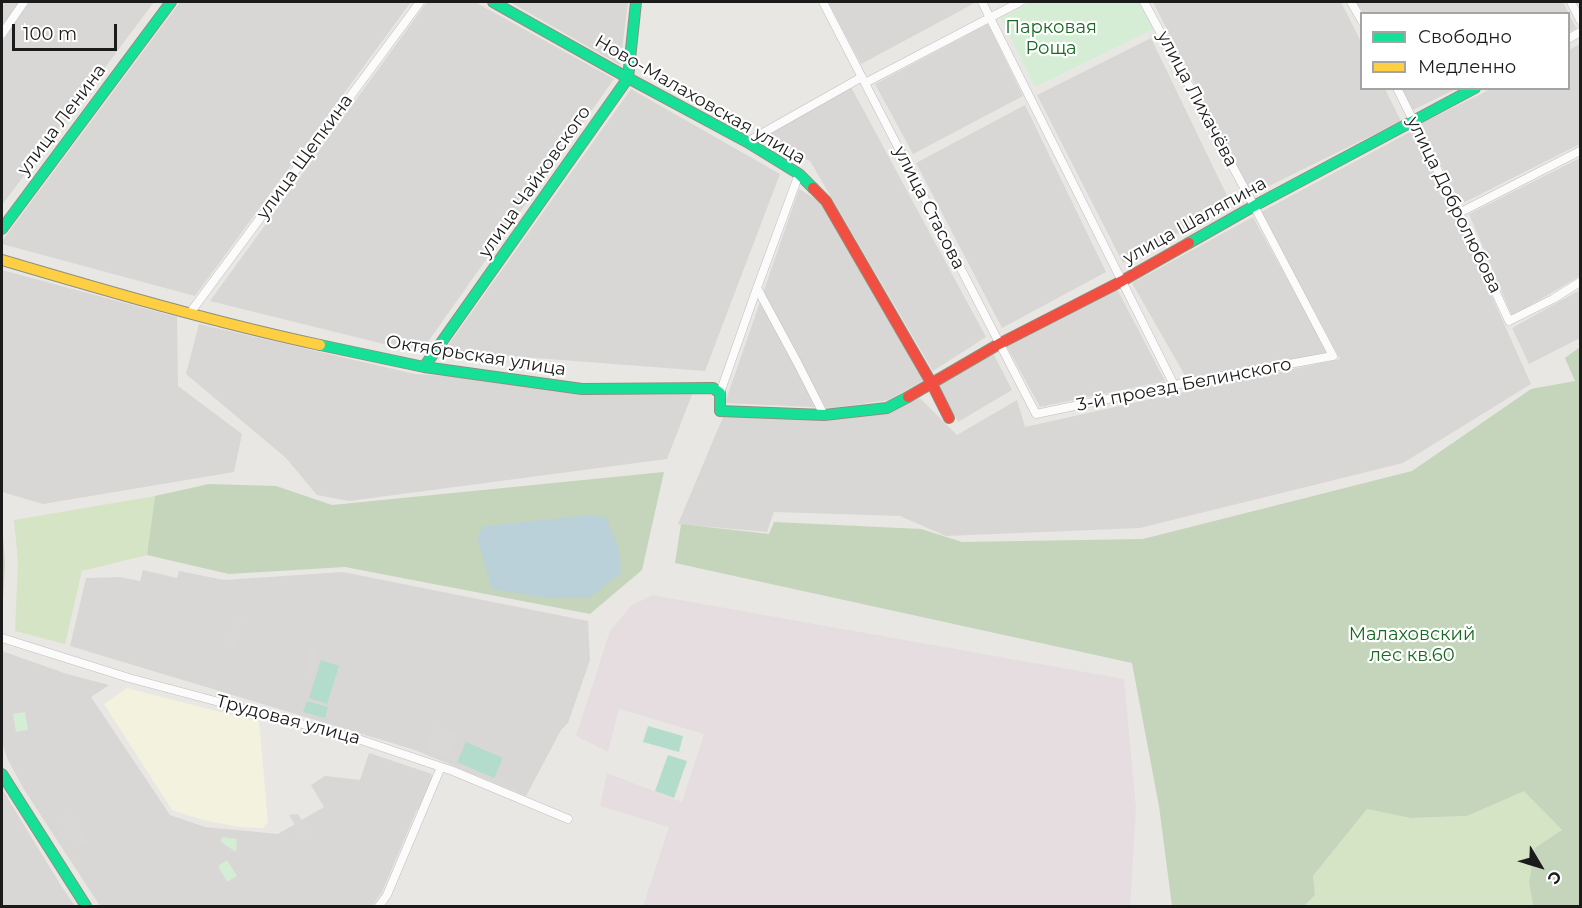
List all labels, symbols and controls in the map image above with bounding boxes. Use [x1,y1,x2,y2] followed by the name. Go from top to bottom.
[15,12,120,50] scale bar
[1360,12,1570,90] legend
[1005,17,1097,60] park label: Парковая Роща
[23,23,77,45] text: 100 m
[1418,26,1512,48] text: Свободно
[1152,27,1242,171] street label: улица Лихачёва
[591,31,809,169] street label: Ново-Малаховская улица
[1418,56,1516,78] text: Медленно
[13,60,111,180] street label: улица Ленина
[252,90,358,224] street label: улица Щепкина
[474,102,596,262] street label: улица Чайковского
[1402,113,1506,297] street label: улица Добролюбова
[889,143,969,273] street label: улица Стасова
[1120,173,1270,269] street label: улица Шаляпина
[384,331,568,381] street label: Октябрьская улица
[1075,354,1293,416] street label: 3-й проезд Белинского
[1349,624,1475,666] park label: Малаховский лес кв.60
[214,690,362,750] street label: Трудовая улица
[1510,836,1570,896] north arrow
[1544,867,1566,888] text: С

